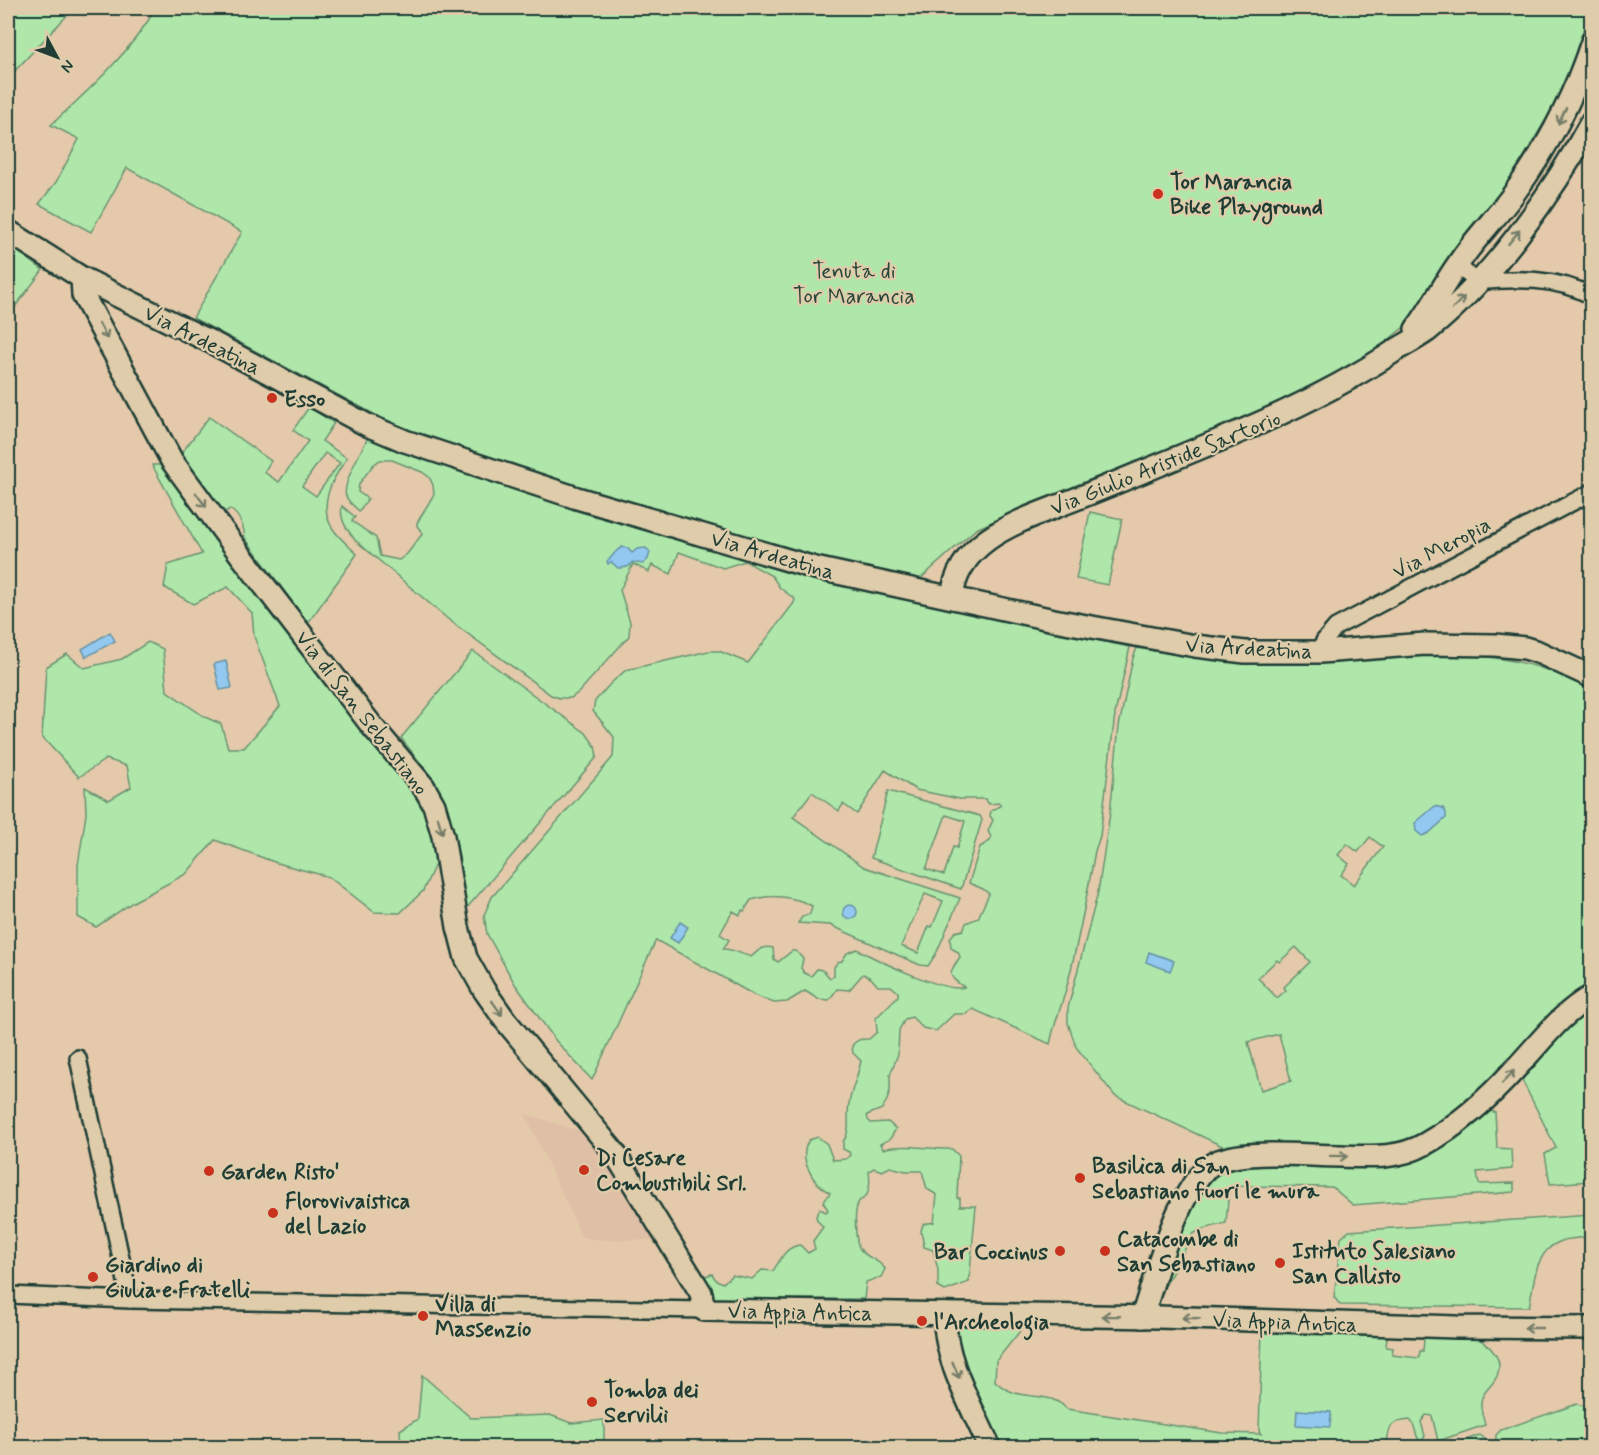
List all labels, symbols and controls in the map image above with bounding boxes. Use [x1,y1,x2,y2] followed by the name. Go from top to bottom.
[27,27,87,87] north arrow
[56,55,79,77] text: N
[1556,106,1567,124] one-way arrow
[1170,169,1323,225] place label: Tor Marancia Bike Playground
[1151,187,1165,201] marker: Tor Marancia Bike Playground
[1508,230,1521,246] one-way arrow
[793,258,915,311] park label: Tenuta di Tor Marancia
[1450,295,1465,310] one-way arrow
[139,299,265,382] street label: Via Ardeatina
[98,322,109,340] one-way arrow
[284,386,325,414] place label: Esso
[265,391,279,405] marker: Esso
[1046,405,1285,523] street label: Via Giulio Aristide Sartorio
[194,491,207,507] one-way arrow
[1388,511,1496,586] street label: Via Meropia
[707,525,838,587] street label: Via Ardeatina
[288,625,434,801] street label: Via di San Sebastiano
[1185,632,1313,666] street label: Via Ardeatina
[435,815,446,834] one-way arrow
[491,1000,503,1016] one-way arrow
[1501,1069,1515,1084] one-way arrow
[596,1145,747,1198] place label: Di Cesare Combustibili Srl.
[1329,1150,1349,1162] one-way arrow
[1092,1153,1320,1206] place label: Basilica di San Sebastiano fuori le mura
[221,1159,340,1187] place label: Garden Risto'
[577,1163,591,1177] marker: Di Cesare Combustibili Srl.
[202,1164,216,1178] marker: Garden Risto'
[1073,1171,1087,1185] marker: Basilica di San Sebastiano fuori le mura
[285,1188,411,1241] place label: Florovivaistica del Lazio
[266,1206,280,1220] marker: Florovivaistica del Lazio
[1117,1226,1256,1279] place label: Catacombe di San Sebastiano
[1292,1238,1456,1291] place label: Istituto Salesiano San Callisto
[934,1239,1048,1267] place label: Bar Coccinus
[1053,1244,1067,1258] marker: Bar Coccinus
[1098,1244,1112,1258] marker: Catacombe di San Sebastiano
[105,1252,250,1305] place label: Giardino di Giulia e Fratelli
[1273,1256,1287,1270] marker: Istituto Salesiano San Callisto
[86,1270,100,1284] marker: Giardino di Giulia e Fratelli
[435,1291,531,1344] place label: Villa di Massenzio
[727,1298,873,1330] street label: Via Appia Antica
[1212,1306,1358,1342] street label: Via Appia Antica
[416,1309,430,1323] marker: Villa di Massenzio
[934,1309,1050,1341] place label: l'Archeologia
[1101,1311,1121,1322] one-way arrow
[1182,1312,1202,1323] one-way arrow
[915,1314,929,1328] marker: l'Archeologia
[1524,1322,1544,1333] one-way arrow
[951,1361,962,1379] one-way arrow
[604,1377,699,1430] place label: Tomba dei Servilii
[585,1395,599,1409] marker: Tomba dei Servilii

